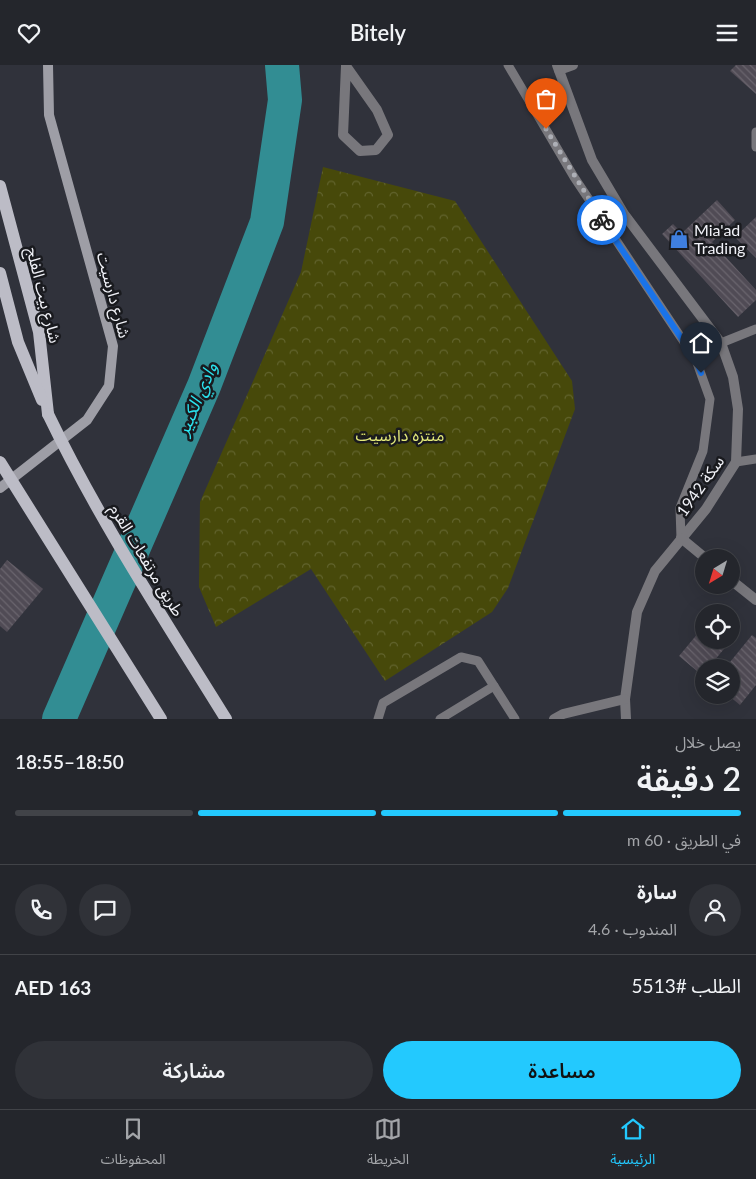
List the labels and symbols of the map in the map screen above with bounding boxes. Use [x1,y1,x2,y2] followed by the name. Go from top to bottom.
[525,78,567,129] pin
[577,195,627,245] courier
[694,220,745,257] place label: Mia'ad Trading
[668,228,690,250] shop icon: Mia'ad Trading
[20,245,66,346] street label: شارع بيت الفلج
[90,250,135,341] street label: شارع دارسيت
[680,322,722,373] pin
[170,359,225,442] water label: وادي الكبير
[356,425,444,445] park label: منتزه دارسيت
[672,452,727,520] street label: سكة 1942
[103,500,189,622] street label: طريق مرتفعات القرم
[695,549,740,594] north arrow

